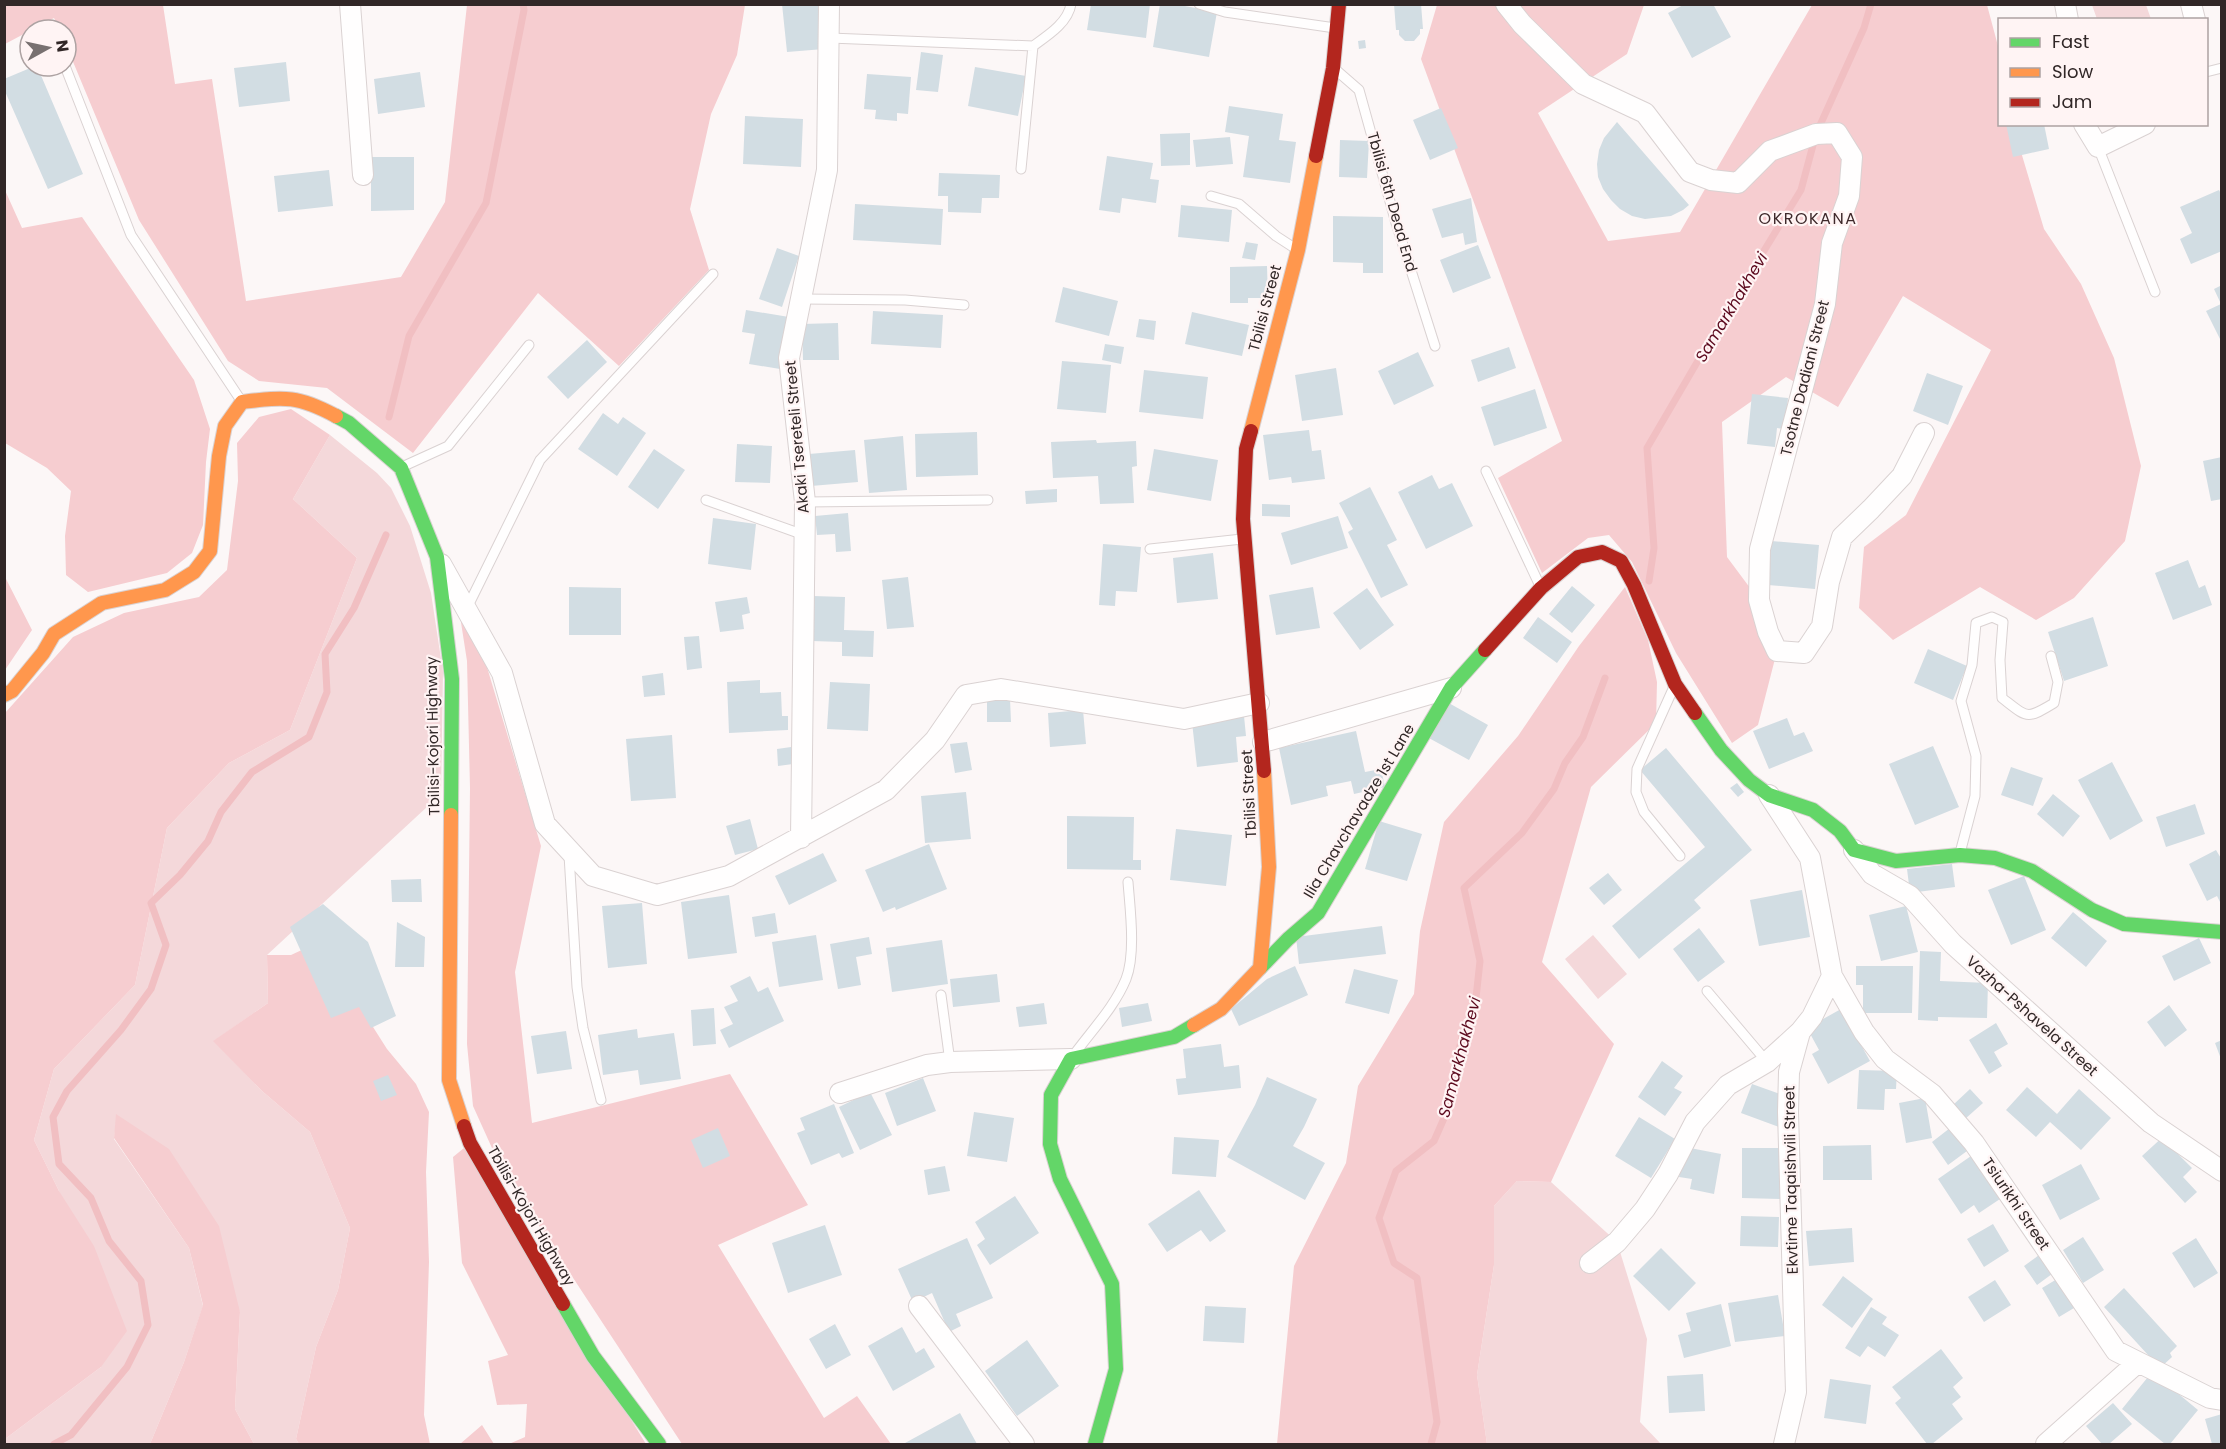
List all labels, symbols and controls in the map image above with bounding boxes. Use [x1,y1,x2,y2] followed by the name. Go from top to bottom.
[18,18,78,78] north arrow
[1998,18,2208,126] legend
[2052,29,2089,54] text: Fast
[50,38,75,54] text: N
[2052,59,2094,84] text: Slow
[2052,89,2092,114] text: Jam
[1362,129,1423,274] street label: Tbilisi 6th Dead End
[1759,207,1857,230] district label: OKROKANA
[1690,247,1774,366] water label: Samarkhakhevi
[1243,262,1286,353] street label: Tbilisi Street
[1775,298,1834,458] street label: Tsotne Dadiani Street
[779,360,814,514] street label: Akaki Tsereteli Street
[421,656,444,816] street label: Tbilisi-Kojori Highway
[1298,720,1419,902] street label: Ilia Chavchavadze 1st Lane
[1236,749,1261,839] street label: Tbilisi Street
[1962,951,2103,1081] street label: Vazha-Pshavela Street
[1432,993,1487,1120] water label: Samarkhakhevi
[1778,1085,1803,1275] street label: Ekvtime Taqaishvili Street
[483,1142,581,1290] street label: Tbilisi-Kojori Highway
[1978,1153,2055,1254] street label: Tsiurikhi Street

